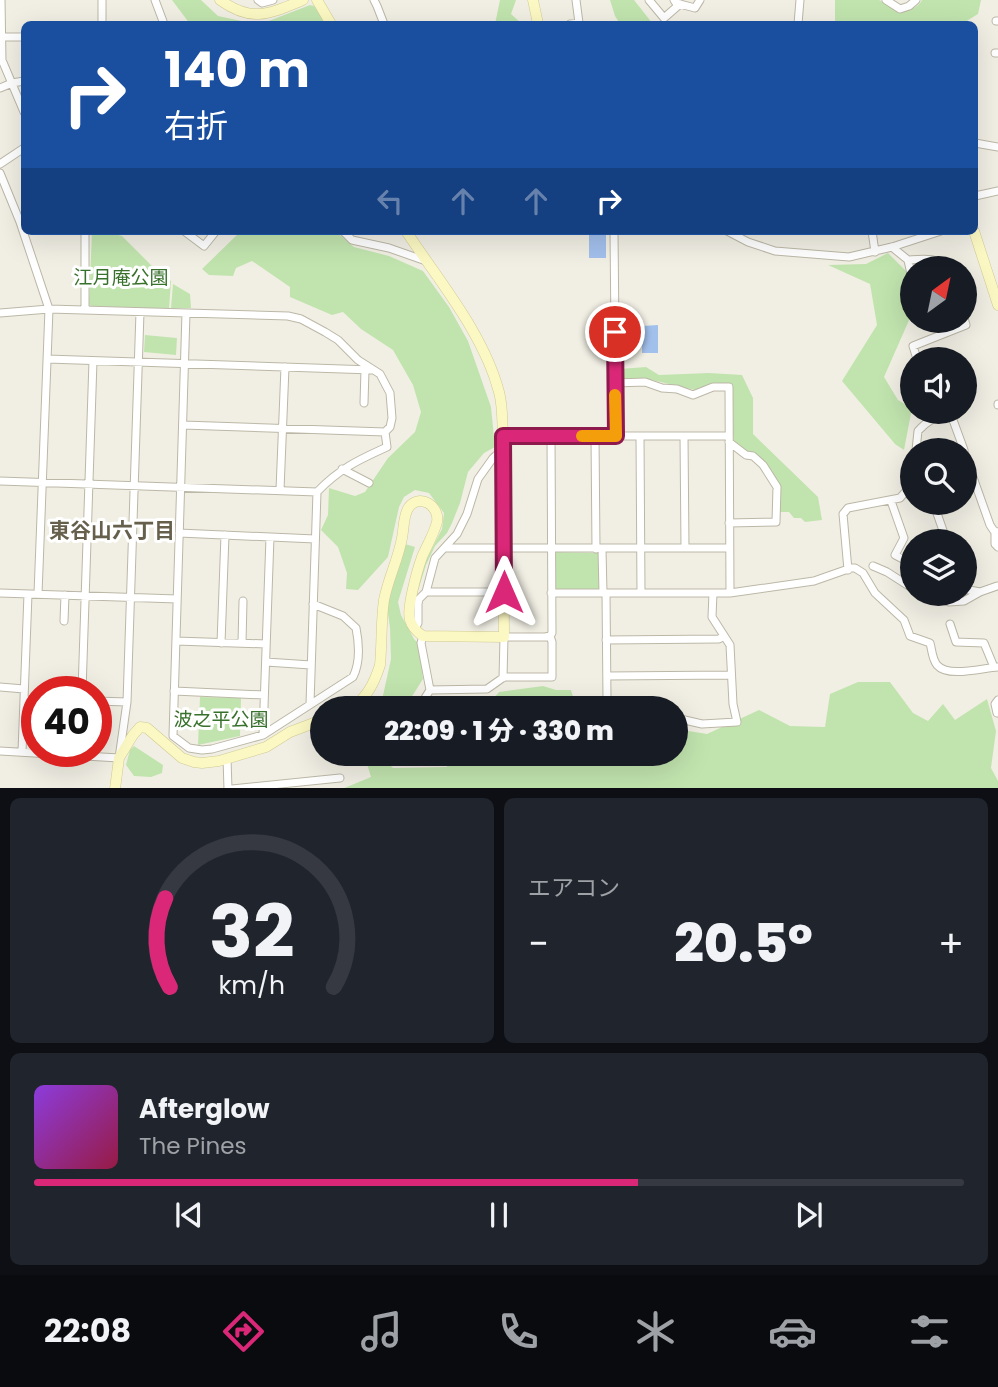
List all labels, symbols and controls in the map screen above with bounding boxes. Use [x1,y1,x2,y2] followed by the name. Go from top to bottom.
[164,36,310,104] text: 140 m
[49,49,140,140] icon: right
[164,103,228,148] text: 右折
[371,182,409,220] icon: left
[444,182,482,220] icon: ahead
[517,182,555,220] icon: ahead
[590,182,628,220] icon: right
[900,256,976,332] north arrow
[900,256,977,606] map controls
[73,264,169,291] park label: 江月庵公園
[585,302,645,362] pin
[596,313,634,351] icon: arrive
[900,347,977,424] button: sound
[900,438,977,515] button: search
[49,516,175,545] district label: 東谷山六丁目
[900,529,977,606] button: layers
[467,555,541,629] position arrow
[21,676,112,767] speed limit sign: 40
[173,706,269,733] park label: 波之平公園
[384,713,614,749] text: 22:09 · 1 分 · 330 m
[528,872,620,904] text: エアコン
[209,881,295,982] text: 32
[674,907,813,980] text: 20.5°
[528,917,549,970] text: −
[938,917,964,970] text: +
[219,967,285,1002] text: km/h
[139,1091,270,1127] text: Afterglow
[139,1130,247,1162] text: The Pines
[170,1196,208,1234] icon: previous
[480,1196,518,1234] icon: pause
[790,1196,828,1234] icon: next
[219,1307,268,1356] icon: directions
[357,1307,406,1356] icon: music
[494,1307,543,1356] icon: phone
[631,1307,680,1356] icon: climate
[768,1307,817,1356] icon: car
[905,1307,954,1356] icon: filters
[44,1308,131,1353] text: 22:08

